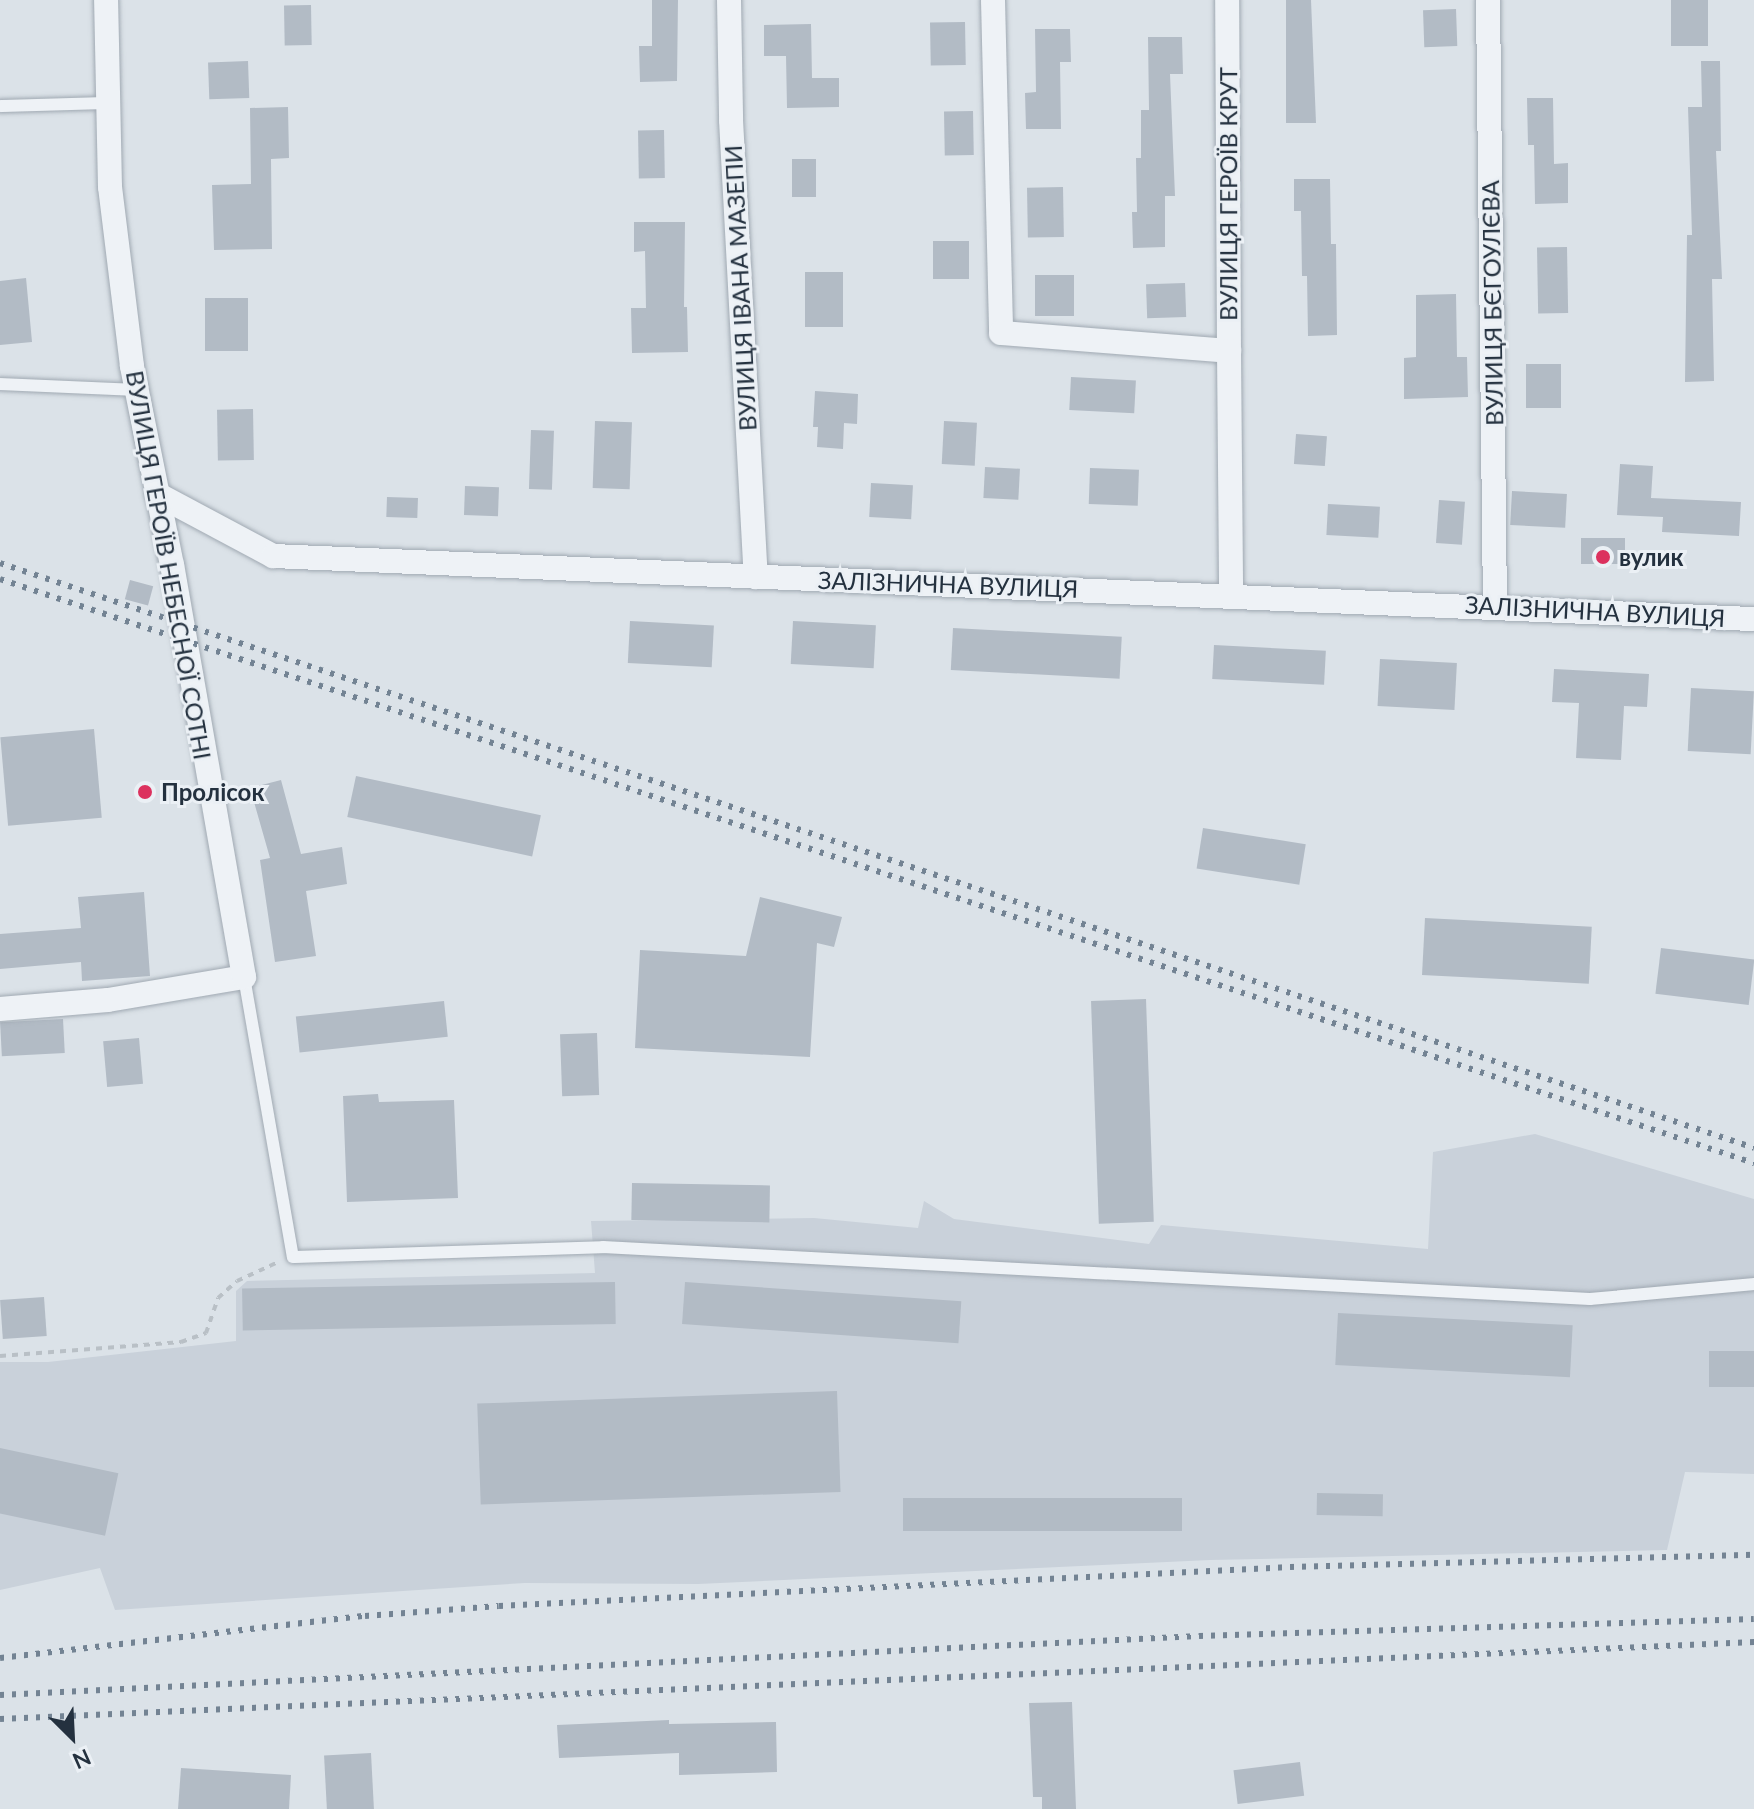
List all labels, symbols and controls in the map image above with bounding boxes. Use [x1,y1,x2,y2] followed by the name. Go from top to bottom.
[1214,67,1242,321] street label: ВУЛИЦЯ ГЕРОЇВ КРУТ
[718,144,762,432] street label: ВУЛИЦЯ ІВАНА МАЗЕПИ
[1475,180,1509,426] street label: ВУЛИЦЯ БЄГОУЛЄВА
[121,368,217,762] street label: ВУЛИЦЯ ГЕРОЇВ НЕБЕСНОЇ СОТНІ
[1619,543,1684,571] place label: вулик
[1594,548,1612,566] marker: вулик
[817,565,1079,603] street label: ЗАЛІЗНИЧНА ВУЛИЦЯ
[1464,590,1726,632] street label: ЗАЛІЗНИЧНА ВУЛИЦЯ
[161,778,264,806] place label: Пролісок
[136,783,154,801] marker: Пролісок
[32,1697,112,1777] north arrow
[69,1744,95,1775] text: N

